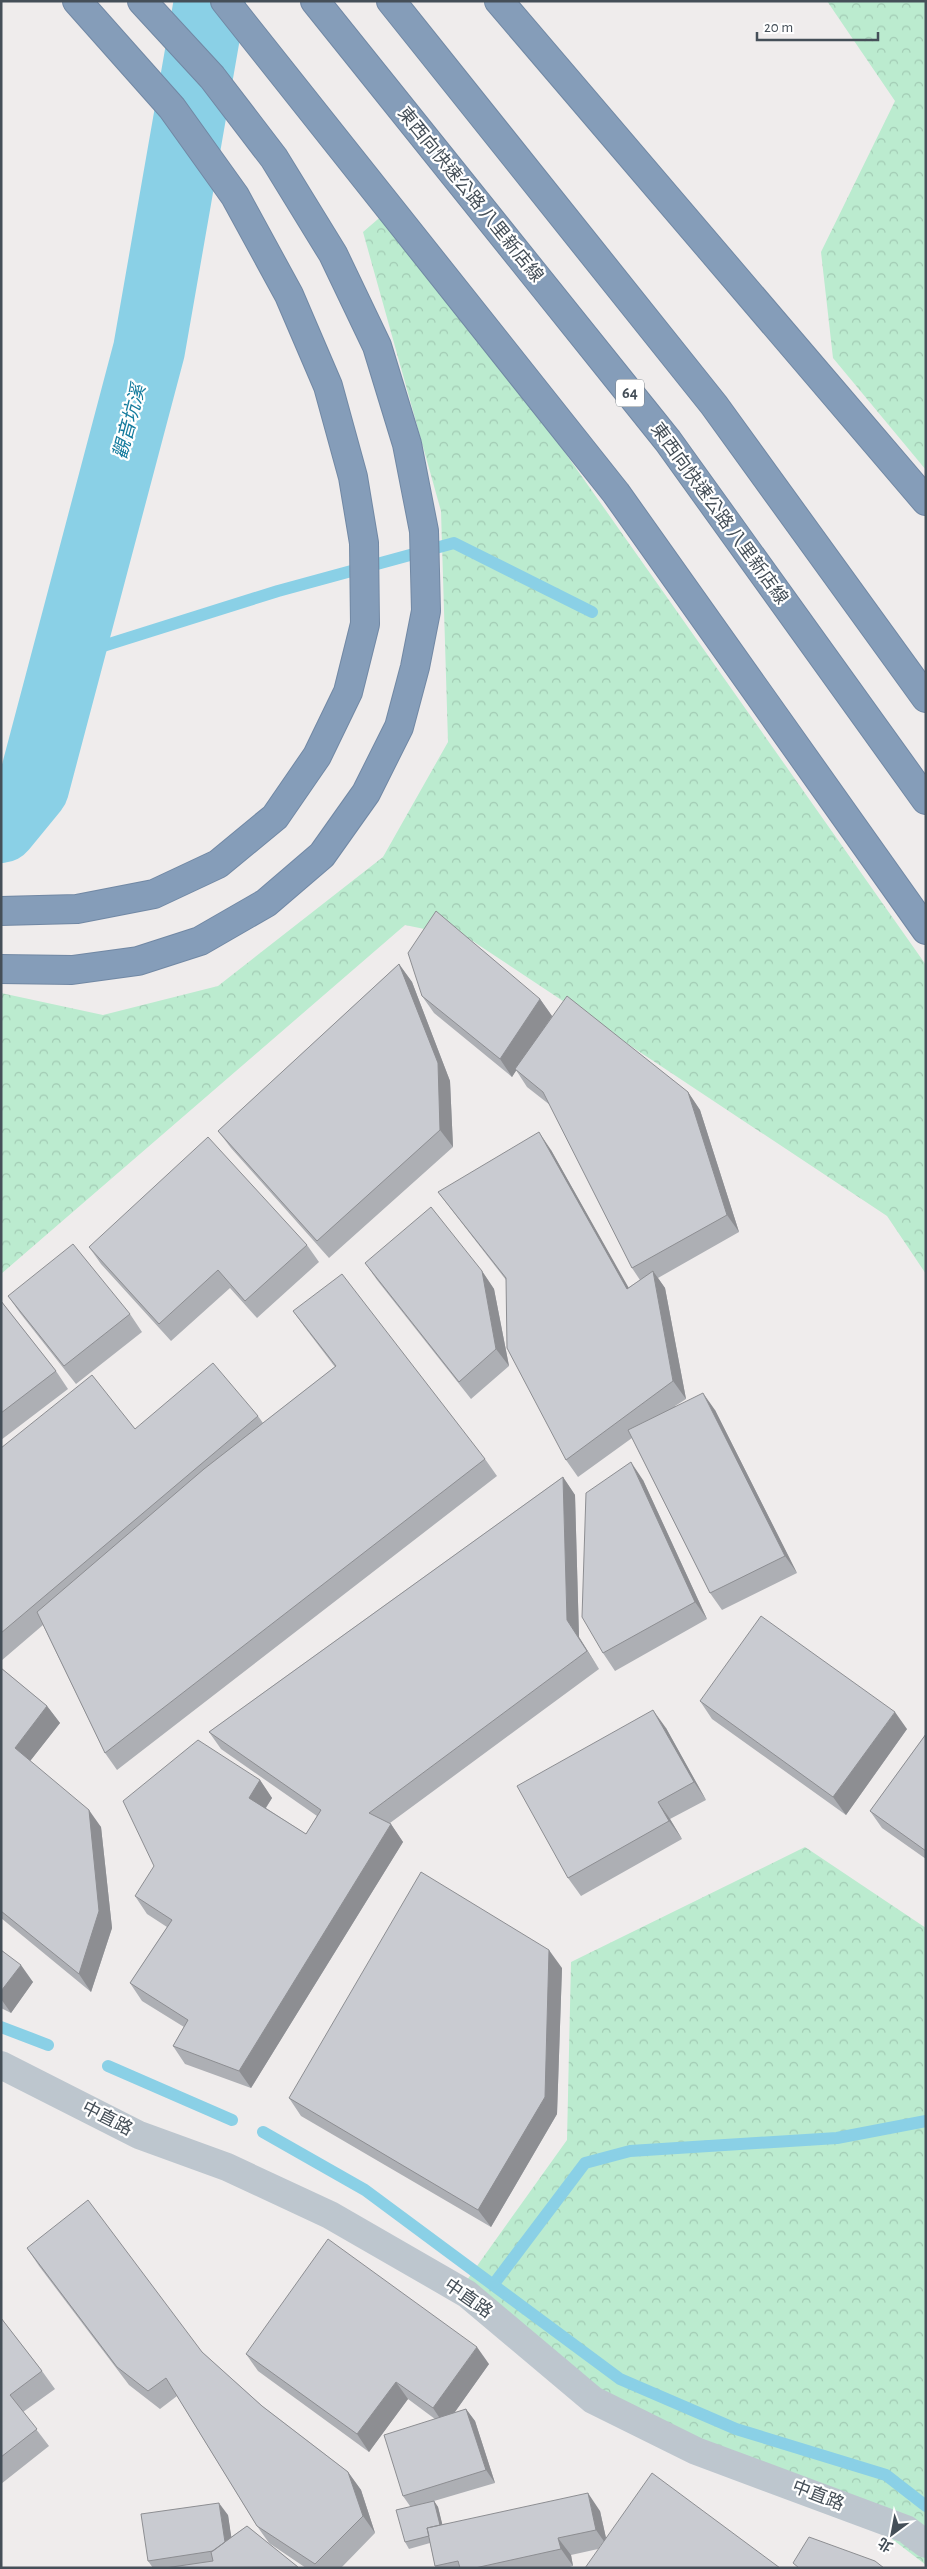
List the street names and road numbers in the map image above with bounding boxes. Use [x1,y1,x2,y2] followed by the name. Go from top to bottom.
[394,103,547,286] street label: 東西向快速公路 八里新店線
[616,379,644,406] road number: 64
[647,419,792,608] street label: 東西向快速公路 八里新店線
[79,2097,136,2139] street label: 中直路
[441,2275,496,2322] street label: 中直路
[790,2476,847,2514] street label: 中直路

